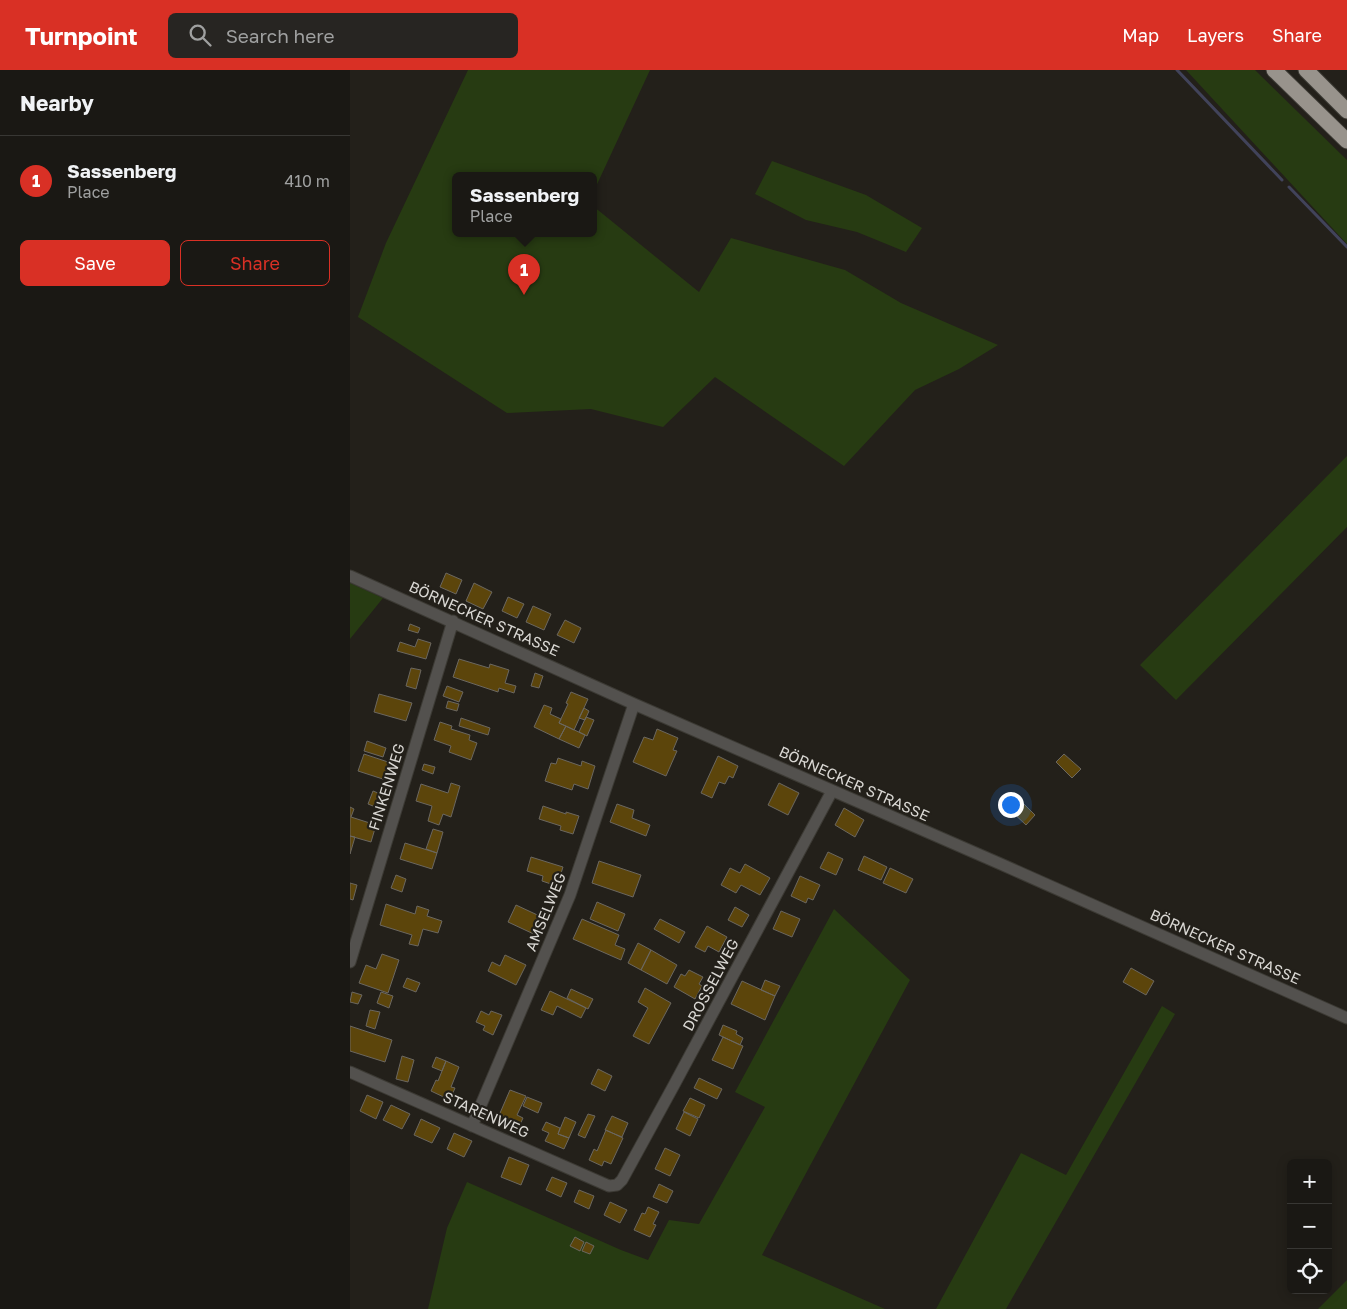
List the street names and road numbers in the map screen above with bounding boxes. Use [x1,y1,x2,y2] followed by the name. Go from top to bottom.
[406,577,562,659] street label: BÖRNECKER STRASSE
[364,741,408,832] street label: FINKENWEG
[776,742,932,824] street label: BÖRNECKER STRASSE
[521,870,569,954] street label: AMSELWEG
[1147,905,1303,987] street label: BÖRNECKER STRASSE
[678,935,742,1034] street label: DROSSELWEG
[441,1087,532,1141] street label: STARENWEG

